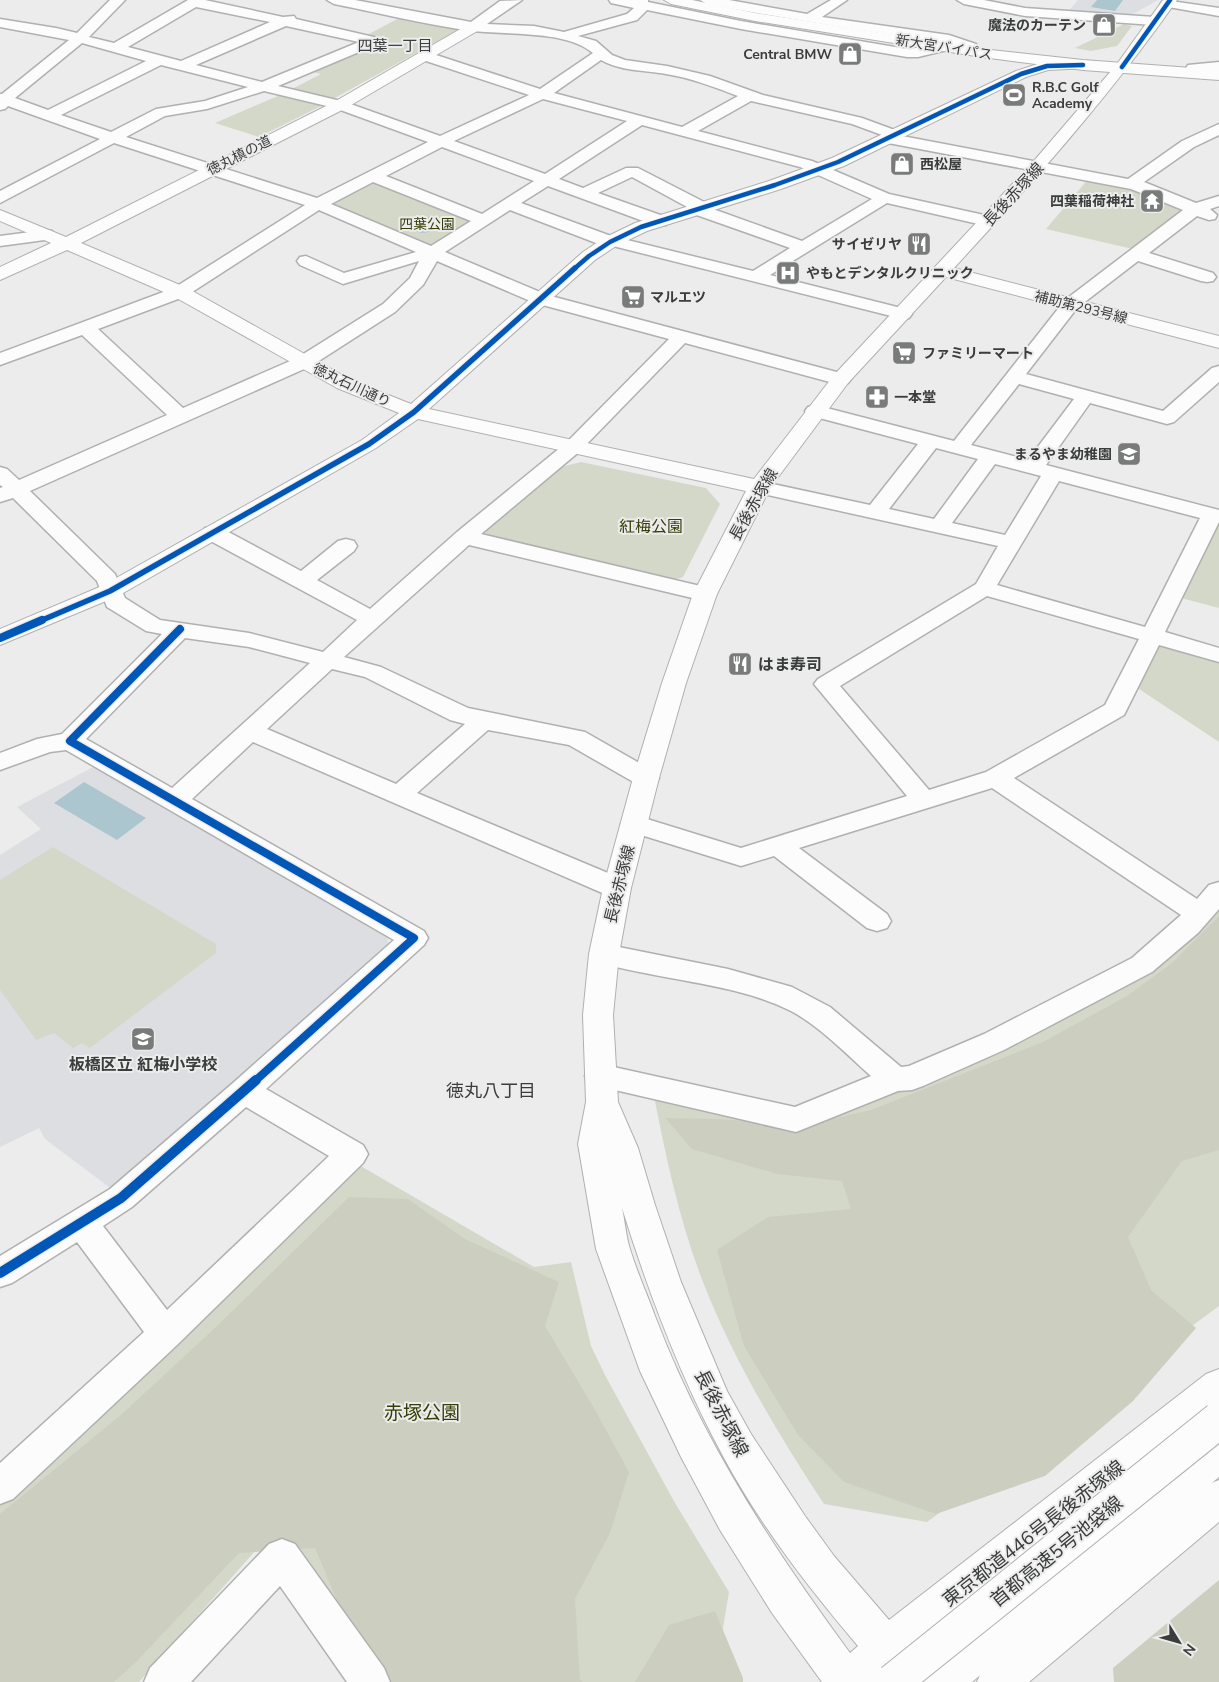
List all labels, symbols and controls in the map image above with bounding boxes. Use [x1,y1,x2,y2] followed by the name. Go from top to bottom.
[1091,12,1117,38] shop icon: 魔法のカーテン
[988,16,1086,35] place label: 魔法のカーテン
[894,30,994,65] street label: 新大宮バイパス
[357,36,433,56] district label: 四葉一丁目
[837,41,863,67] shop icon: Central BMW
[743,45,832,64] place label: Central BMW
[1032,78,1100,113] place label: R.B.C Golf Academy
[1001,82,1027,108] sports icon: R.B.C Golf Academy
[204,131,275,180] street label: 徳丸槙の道
[889,151,915,177] shop icon: 西松屋
[920,155,962,174] place label: 西松屋
[978,158,1049,231] street label: 長後赤塚線
[1139,188,1165,214] temple icon: 四葉稲荷神社
[1050,192,1134,211] place label: 四葉稲荷神社
[399,215,455,234] park label: 四葉公園
[906,231,932,257] restaurant icon: サイゼリヤ
[832,235,902,254] place label: サイゼリヤ
[775,260,801,286] hospital icon: やもとデンタルクリニック
[806,264,974,283] place label: やもとデンタルクリニック
[620,284,646,310] supermarket icon: マルエツ
[1032,287,1129,328] street label: 補助第293号線
[650,288,706,307] place label: マルエツ
[891,340,917,366] supermarket icon: ファミリーマート
[922,344,1034,363] place label: ファミリーマート
[310,359,394,412] street label: 徳丸石川通り
[864,384,890,410] pharmacy icon: 一本堂
[894,388,936,407] place label: 一本堂
[1116,441,1142,467] school or university icon: まるやま幼稚園
[1014,445,1112,464] place label: まるやま幼稚園
[724,464,783,545] street label: 長後赤塚線
[619,516,683,538] park label: 紅梅公園
[727,651,753,677] restaurant icon: はま寿司
[758,654,822,676] place label: はま寿司
[600,843,640,926] street label: 長後赤塚線
[130,1026,156,1052] school or university icon: 板橋区立 紅梅小学校
[69,1054,217,1076] place label: 板橋区立 紅梅小学校
[446,1079,536,1103] district label: 徳丸八丁目
[688,1365,754,1462] street label: 長後赤塚線
[384,1400,460,1426] park label: 赤塚公園
[937,1455,1130,1613] street label: 東京都道446号長後赤塚線
[985,1490,1128,1613] street label: 首都高速5号池袋線
[1154,1617,1204,1667] north arrow
[1178,1640,1200,1659] text: N

